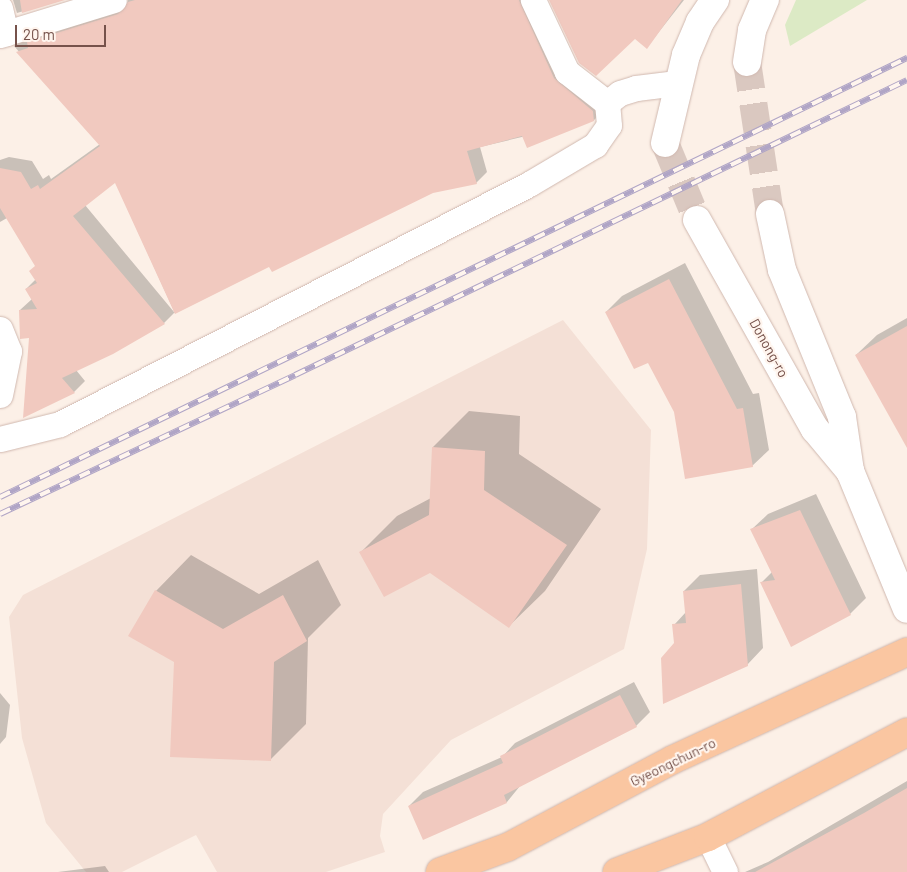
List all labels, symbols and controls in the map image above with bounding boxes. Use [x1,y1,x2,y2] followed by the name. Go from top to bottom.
[18,15,109,47] scale bar
[23,25,55,43] text: 20 m
[746,316,792,380] street label: Donong-ro
[628,734,718,790] street label: Gyeongchun-ro

